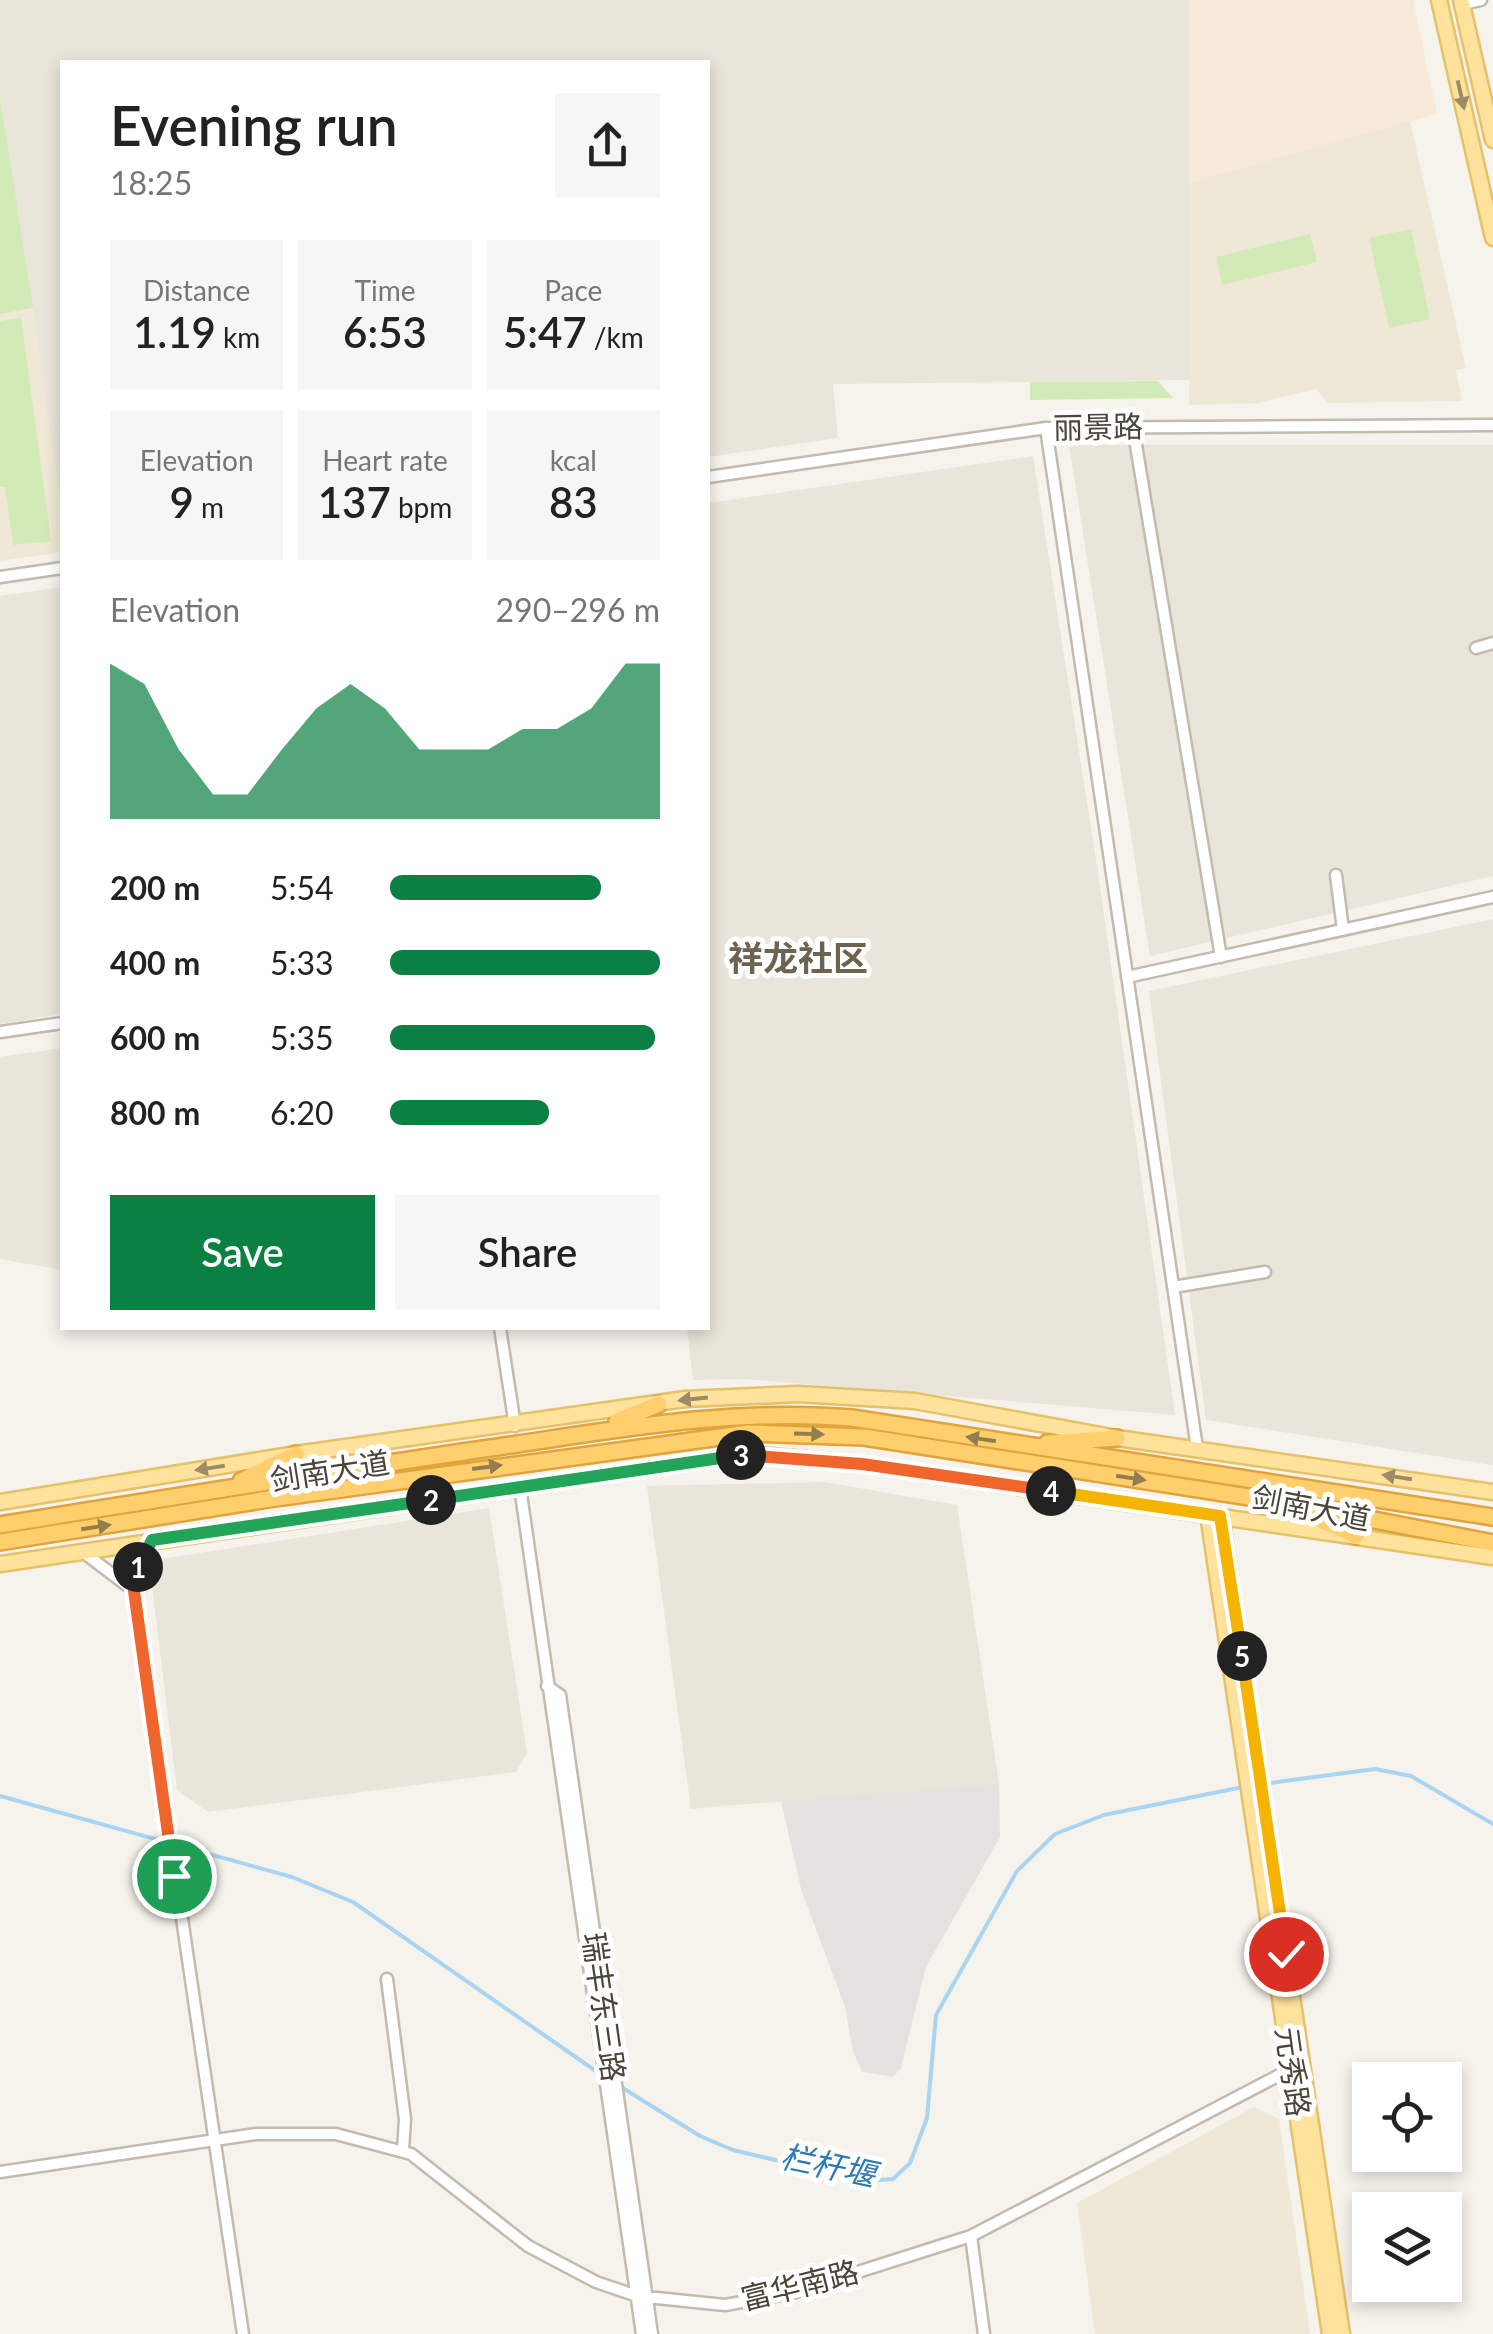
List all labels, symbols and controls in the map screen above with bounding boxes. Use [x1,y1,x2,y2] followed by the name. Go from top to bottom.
[1453,80,1469,111] one-way arrow
[110,92,398,158] text: Evening run
[555,93,660,198] button: share
[110,163,192,202] text: 18:25
[143,273,250,307] text: Distance
[355,273,415,307] text: Time
[544,273,602,307] text: Pace
[133,307,216,357] text: 1.19
[343,307,427,357] text: 6:53
[503,307,587,357] text: 5:47
[216,320,260,354] text: km
[587,320,644,354] text: /km
[1053,407,1143,445] street label: 丽景路
[140,443,254,477] text: Elevation
[322,443,448,477] text: Heart rate
[550,443,597,477] text: kcal
[169,477,194,527] text: 9
[318,477,391,527] text: 137
[549,477,598,527] text: 83
[194,490,224,524] text: m
[391,490,452,524] text: bpm
[110,590,240,629] text: Elevation
[496,590,660,629] text: 290–296 m
[110,868,200,907] text: 200 m
[270,868,334,907] text: 5:54
[728,936,868,978] district label: 祥龙社区
[110,943,200,982] text: 400 m
[270,943,334,982] text: 5:33
[110,1018,200,1057] text: 600 m
[270,1018,334,1057] text: 5:35
[110,1093,200,1132] text: 800 m
[270,1093,334,1132] text: 6:20
[110,1195,375,1310] button: Save
[395,1195,660,1310] button: Share
[677,1391,709,1407] one-way arrow
[794,1426,826,1442] one-way arrow
[716,1430,766,1480] pin: 3
[965,1431,997,1446] one-way arrow
[733,1438,749,1472] text: 3
[268,1443,392,1497] street label: 剑南大道
[471,1459,503,1475] one-way arrow
[194,1461,225,1476] one-way arrow
[1026,1466,1076,1516] pin: 4
[1380,1468,1412,1484] one-way arrow
[1116,1471,1147,1487] one-way arrow
[1043,1474,1059,1508] text: 4
[406,1475,456,1525] pin: 2
[1249,1478,1374,1536] street label: 剑南大道
[423,1483,439,1517] text: 2
[81,1518,113,1534] one-way arrow
[113,1542,163,1592] pin: 1
[130,1550,146,1584] text: 1
[1217,1631,1267,1681] pin: 5
[1234,1639,1250,1673] text: 5
[132,1834,217,1919] pin
[147,1849,202,1904] icon: arrive
[1244,1912,1329,1997] pin
[1259,1927,1314,1982] icon: check
[577,1930,633,2083] street label: 瑞丰东三路
[1270,2025,1318,2119] street label: 元秀路
[1352,2062,1462,2302] map controls
[1352,2062,1462,2172] button: locate
[777,2135,884,2195] water label: 栏杆堰
[1352,2192,1462,2302] button: layers
[737,2252,862,2316] street label: 富华南路

